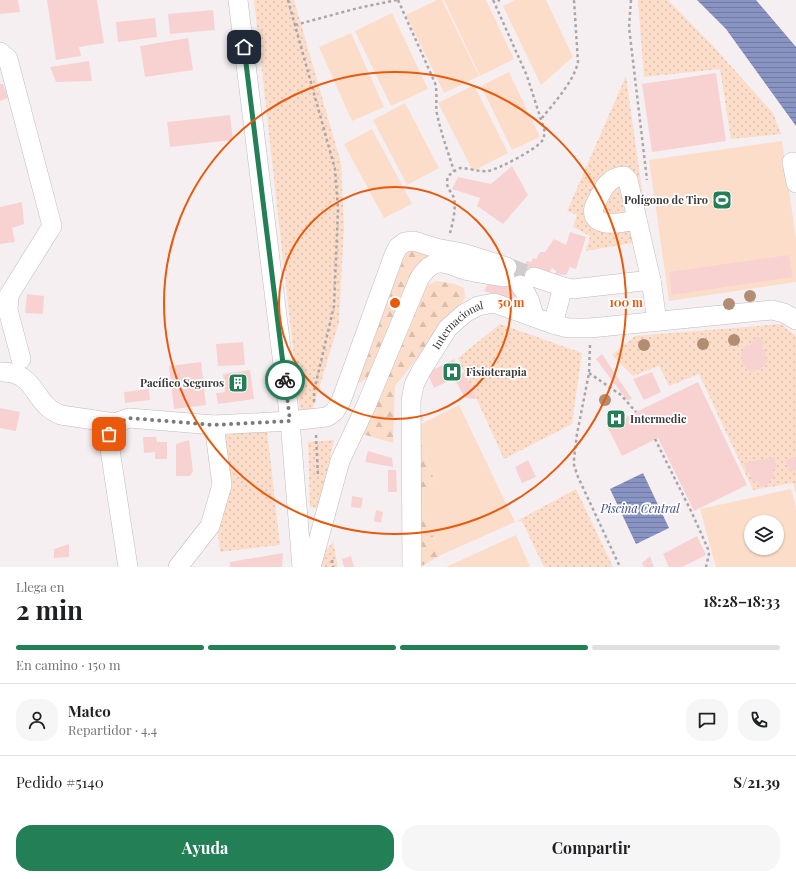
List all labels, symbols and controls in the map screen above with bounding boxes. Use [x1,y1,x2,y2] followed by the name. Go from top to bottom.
[227,30,261,64] pin
[233,36,255,58] icon: home
[711,189,733,211] sports icon: Polígono de Tiro
[624,192,708,207] place label: Polígono de Tiro
[498,294,525,310] text: 50 m
[609,294,643,310] text: 100 m
[388,296,402,310] centre of rings
[428,297,484,352] street label: Internacional
[265,360,305,400] courier
[441,361,463,383] hospital icon: Fisioterapia
[466,364,527,379] place label: Fisioterapia
[274,369,296,391] icon: bike
[227,372,249,394] building icon: Pacífico Seguros
[140,375,224,390] place label: Pacífico Seguros
[605,408,627,430] hospital icon: Intermedic
[630,411,687,426] place label: Intermedic
[92,417,126,451] pin
[98,423,120,445] icon: bag
[600,500,680,516] water label: Piscina Central
[744,515,784,555] map controls
[744,515,784,555] button: layers
[16,578,64,595] text: Llega en
[703,591,780,611] text: 18:28–18:33
[16,592,83,627] text: 2 min
[16,656,120,673] text: En camino · 150 m
[16,699,58,741] button: person
[686,699,728,741] button: chat
[738,699,780,741] button: phone
[68,701,111,721] text: Mateo
[68,721,157,738] text: Repartidor · 4.4
[16,772,104,792] text: Pedido #5140
[733,772,780,792] text: S/21.39
[16,825,394,871] button: Ayuda
[402,825,780,871] button: Compartir

